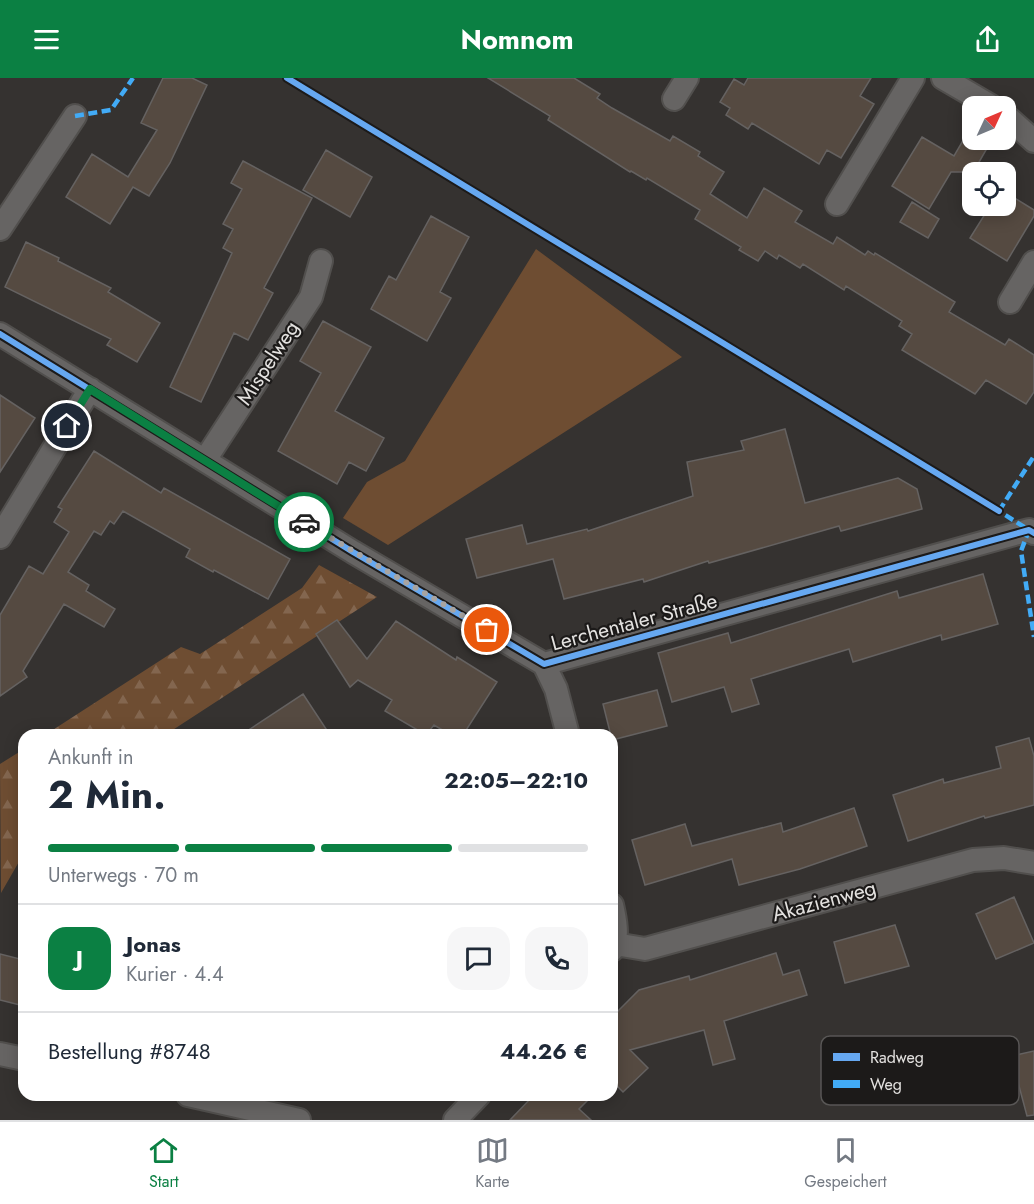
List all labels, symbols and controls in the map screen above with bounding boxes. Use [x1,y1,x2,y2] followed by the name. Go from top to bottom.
[460,20,574,59] text: Nomnom
[30,23,63,56] icon: menu
[971,23,1004,56] icon: share
[962,96,1016,150] north arrow
[962,96,1016,216] map controls
[962,162,1016,216] button: locate
[229,315,307,411] street label: Mispelweg
[41,400,92,451] pin
[50,409,83,442] icon: home
[274,492,334,552] courier
[288,506,321,539] icon: car
[548,585,721,659] street label: Lerchentaler Straße
[461,604,512,655] pin
[470,613,503,646] icon: bag
[48,743,134,772] text: Ankunft in
[444,764,588,796] text: 22:05–22:10
[48,766,166,823] text: 2 Min.
[48,861,199,890] text: Unterwegs · 70 m
[769,873,879,929] street label: Akazienweg
[447,927,510,990] button: chat
[525,927,588,990] button: phone
[126,928,181,960] text: Jonas
[76,942,83,974] text: J
[126,960,224,989] text: Kurier · 4.4
[48,1035,211,1067] text: Bestellung #8748
[500,1035,588,1067] text: 44.26 €
[821,1036,1019,1105] legend
[870,1046,924,1069] text: Radweg
[870,1073,902,1096] text: Weg
[147,1134,180,1193] tab: Start
[475,1134,510,1193] tab: Karte
[804,1134,887,1193] tab: Gespeichert

